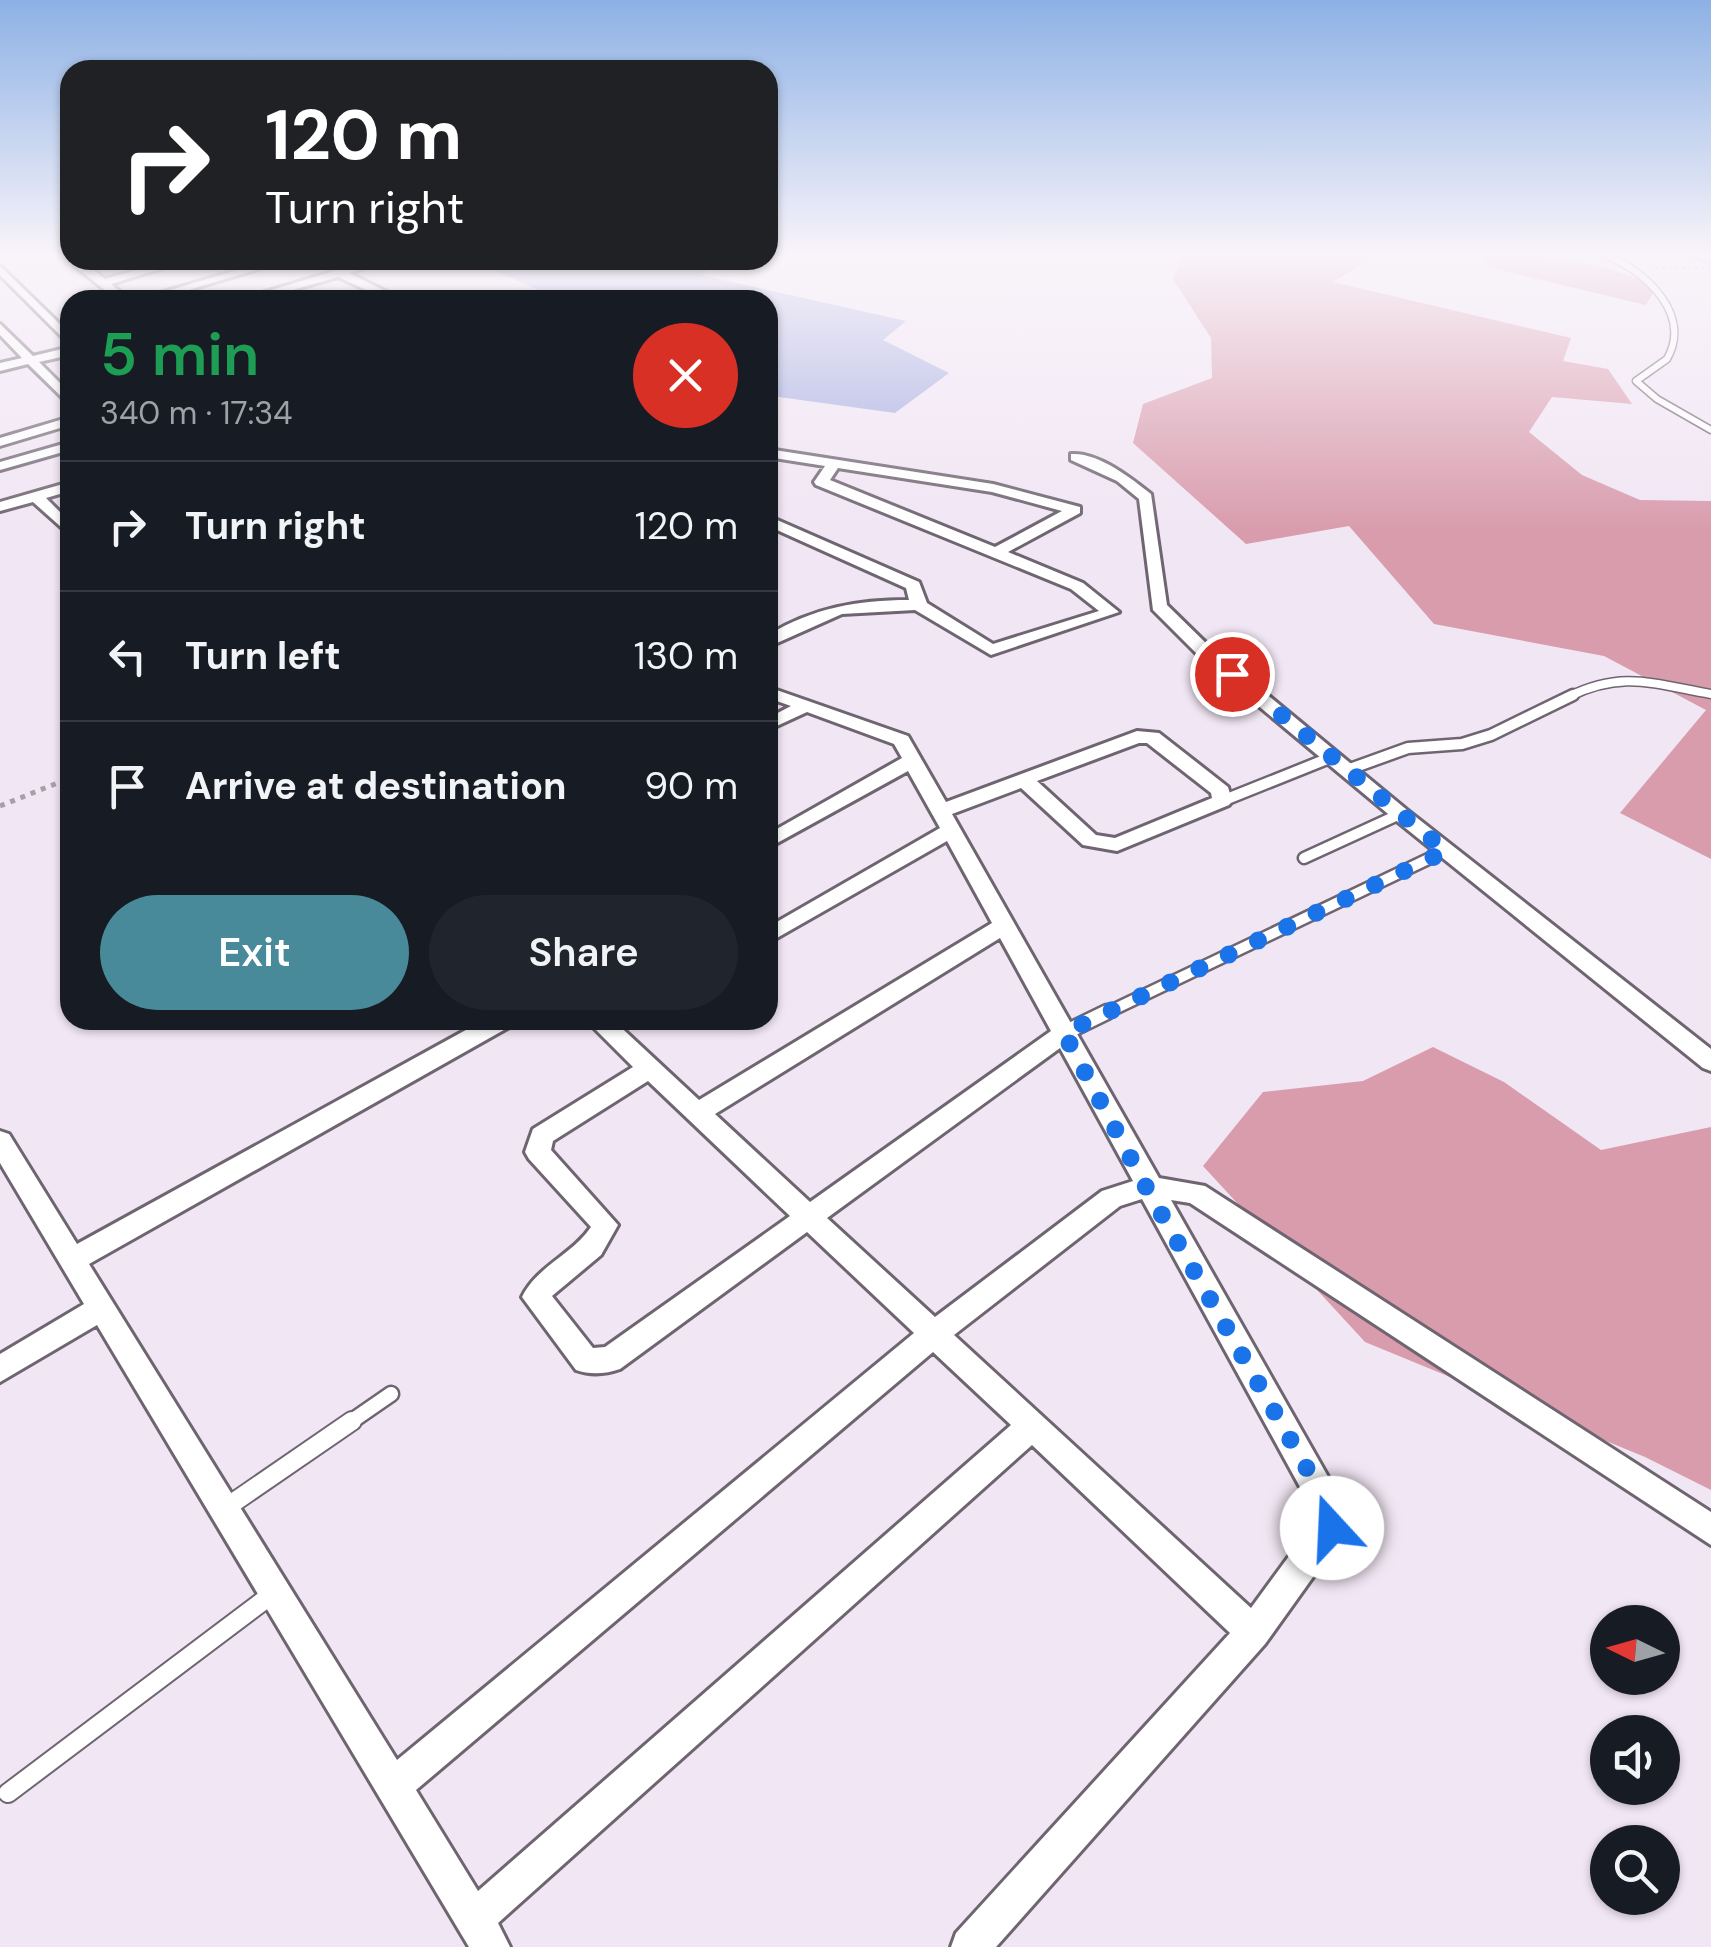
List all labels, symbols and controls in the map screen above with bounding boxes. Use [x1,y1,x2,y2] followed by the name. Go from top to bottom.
[265,90,462,181] text: 120 m
[100,100,230,230] icon: right
[265,178,464,237] text: Turn right
[100,315,259,394] text: 5 min
[633,323,738,428] button: close
[100,392,292,434] text: 340 m · 17:34
[100,499,155,554] icon: right
[185,501,366,551] text: Turn right
[635,501,738,551] text: 120 m
[100,629,155,684] icon: left
[185,631,341,681] text: Turn left
[634,631,738,681] text: 130 m
[1190,632,1275,717] pin
[1205,647,1260,702] icon: arrive
[100,759,155,814] icon: arrive
[185,761,567,811] text: Arrive at destination
[644,761,738,811] text: 90 m
[100,895,409,1010] button: Exit
[429,895,738,1010] button: Share
[1280,1476,1384,1580] position arrow
[1590,1605,1680,1695] north arrow
[1590,1605,1680,1915] map controls
[1590,1715,1680,1805] button: sound
[1590,1825,1680,1915] button: search

